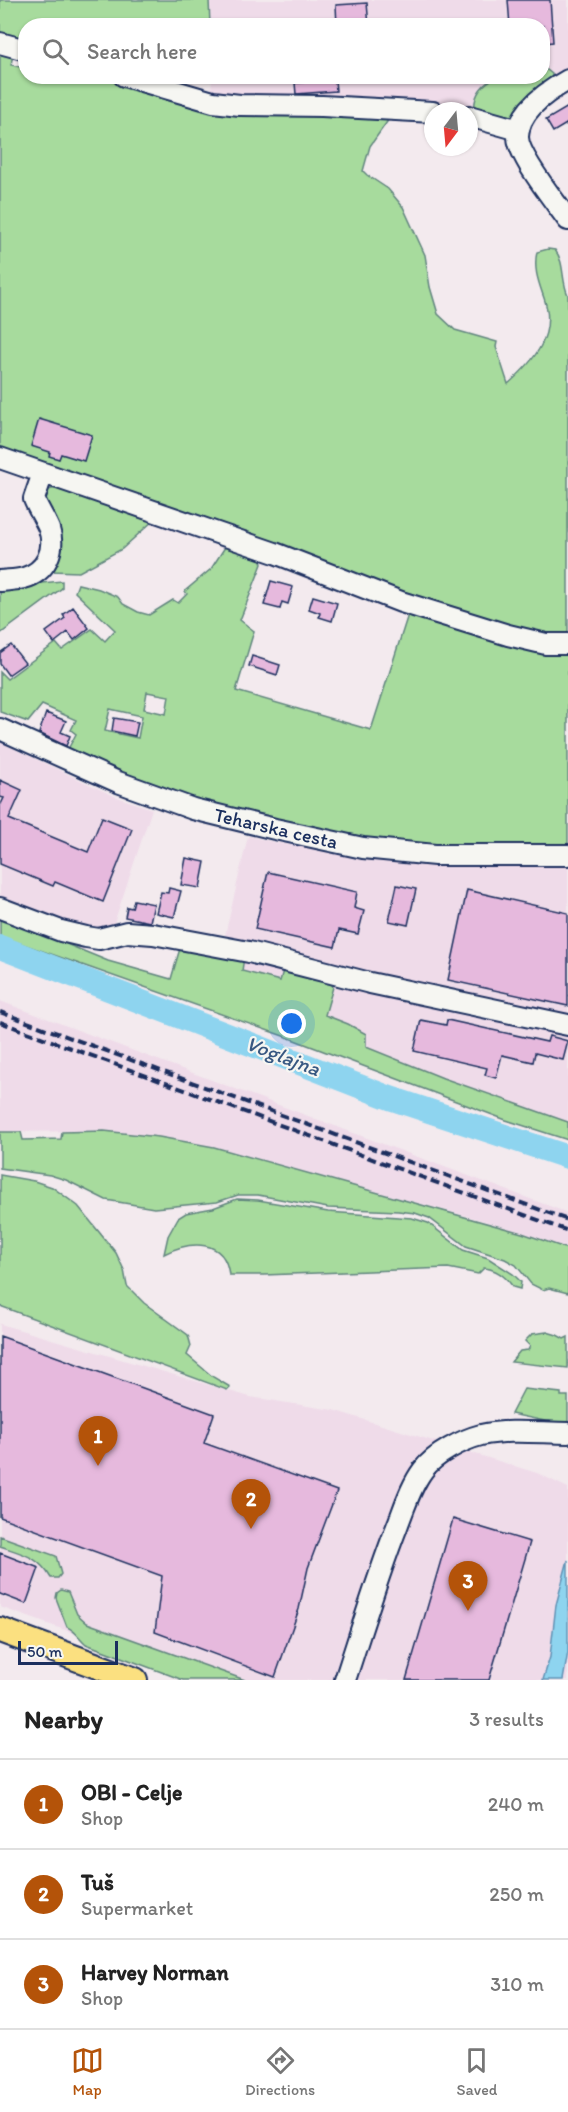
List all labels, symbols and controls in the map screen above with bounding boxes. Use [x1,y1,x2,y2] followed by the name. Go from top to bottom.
[18,18,550,84] search box
[39,35,72,68] icon: search
[87,38,197,65] text: Search here
[424,102,478,156] north arrow
[212,802,340,854] street label: Teharska cesta
[277,1009,306,1038] your location
[243,1030,324,1081] water label: Voglajna
[78,1416,118,1466] pin: 1
[232,1480,270,1529] pin: 2
[448,1562,488,1611] pin: 3
[18,1638,118,1666] scale bar
[27,1642,62,1661] text: 50 m
[24,1703,103,1735] text: Nearby
[469,1707,544,1731] text: 3 results
[81,1779,182,1806] text: OBI - Celje
[39,1792,48,1816] text: 1
[488,1792,544,1816] text: 240 m
[81,1806,123,1830] text: Shop
[81,1869,114,1896] text: Tuš
[38,1882,49,1906] text: 2
[489,1882,544,1906] text: 250 m
[81,1896,193,1920] text: Supermarket
[81,1959,229,1986] text: Harvey Norman
[38,1972,49,1996] text: 3
[490,1972,544,1996] text: 310 m
[81,1986,123,2010] text: Shop
[71,2044,104,2099] tab: Map
[245,2044,315,2099] tab: Directions
[457,2044,497,2099] tab: Saved

